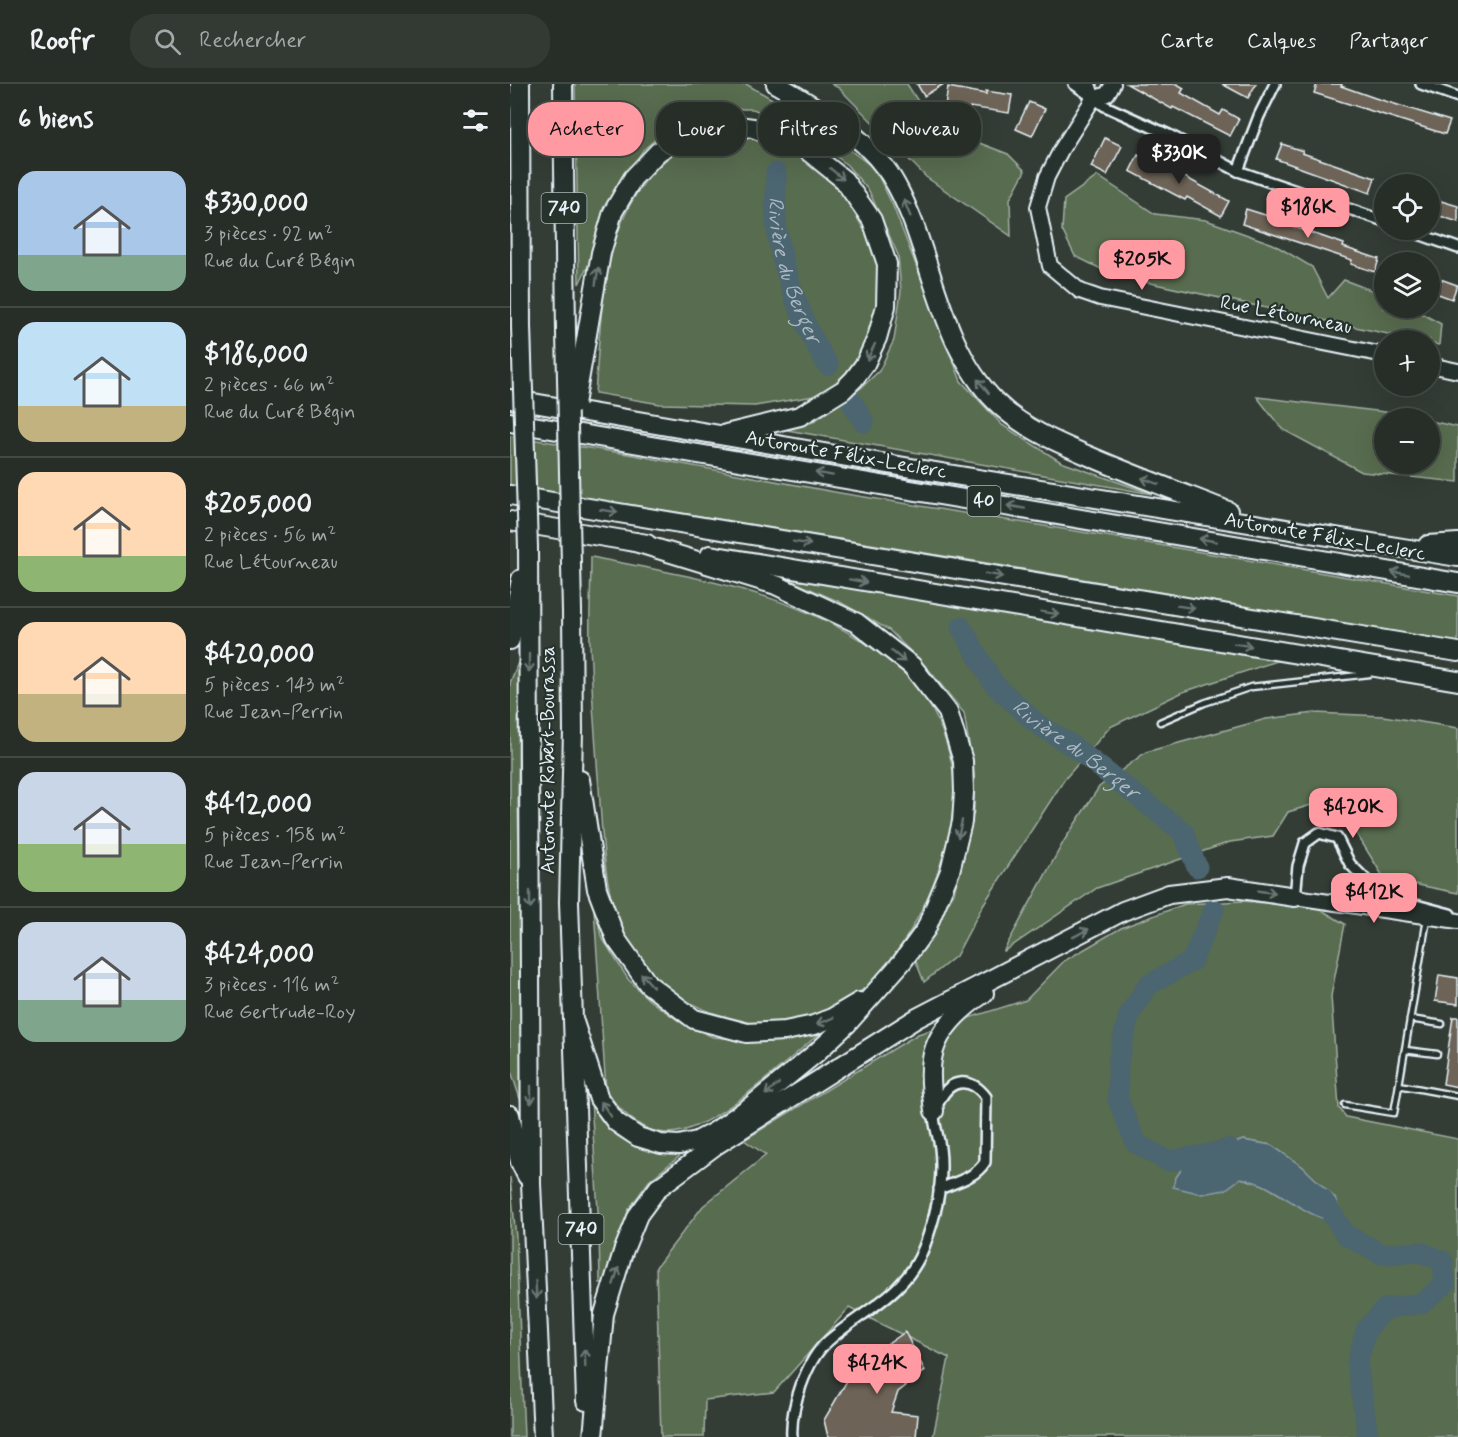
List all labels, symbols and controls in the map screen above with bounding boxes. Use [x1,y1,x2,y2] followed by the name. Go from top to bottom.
[130,14,550,68] search box
[30,23,94,60] text: Roofr
[151,25,184,58] icon: search
[199,27,306,55] text: Rechercher
[1160,27,1214,55] text: Carte
[1247,27,1316,55] text: Calques
[1349,27,1428,55] text: Partager
[528,102,644,156] chip: Acheter
[656,102,746,156] chip: Louer
[758,102,859,156] chip: Filtres
[871,102,981,156] chip: Nouveau
[18,103,94,137] text: 6 biens
[459,104,492,137] icon: filters
[1137,134,1221,185] pin: $330K
[1151,140,1207,167] text: $330K
[829,167,844,181] one-way arrow
[1374,174,1440,474] map controls
[1374,174,1440,240] button: locate
[204,187,308,221] text: $330,000
[1266,188,1350,239] pin: $186K
[542,193,586,223] road number: 740
[1280,194,1336,221] text: $186K
[66,195,138,267] icon: home
[761,197,829,351] water label: Rivière du Berger
[901,199,912,218] one-way arrow
[204,221,333,248] text: 3 pièces · 92 m²
[1100,240,1184,291] pin: $205K
[1113,246,1171,273] text: $205K
[204,248,356,275] text: Rue du Curé Bégin
[1374,252,1440,318] button: layers
[592,267,603,287] one-way arrow
[1218,289,1354,341] street label: Rue Létourneau
[1374,330,1440,396] button: +
[204,338,308,372] text: $186,000
[864,342,876,360] one-way arrow
[66,346,138,418] icon: home
[204,372,334,399] text: 2 pièces · 66 m²
[976,379,989,395] one-way arrow
[204,399,356,426] text: Rue du Curé Bégin
[1374,408,1440,474] button: −
[743,424,949,486] street label: Autoroute Félix-Leclerc
[815,468,834,479] one-way arrow
[1141,475,1160,486] one-way arrow
[968,486,1000,516] road number: 40
[204,488,312,522] text: $205,000
[66,496,138,568] icon: home
[1007,501,1026,512] one-way arrow
[599,506,619,517] one-way arrow
[1222,506,1428,568] street label: Autoroute Félix-Leclerc
[204,522,336,549] text: 2 pièces · 56 m²
[1199,534,1219,545] one-way arrow
[791,538,811,549] one-way arrow
[204,549,338,576] text: Rue Létourneau
[1391,567,1411,578] one-way arrow
[984,570,1003,581] one-way arrow
[848,575,868,586] one-way arrow
[1176,601,1196,612] one-way arrow
[1040,608,1060,619] one-way arrow
[204,638,314,672] text: $420,000
[1232,640,1252,651] one-way arrow
[66,646,138,718] icon: home
[535,646,562,874] street label: Autoroute Robert-Bourassa
[890,649,906,662] one-way arrow
[523,652,535,672] one-way arrow
[204,672,345,699] text: 5 pièces · 143 m²
[1006,694,1147,808] water label: Rivière du Berger
[204,699,343,726] text: Rue Jean-Perrin
[204,788,312,822] text: $412,000
[1311,788,1395,839] pin: $420K
[1323,794,1383,821] text: $420K
[66,796,138,868] icon: home
[954,819,965,838] one-way arrow
[204,822,346,849] text: 5 pièces · 158 m²
[204,849,343,876] text: Rue Jean-Perrin
[1332,873,1416,924] pin: $412K
[1345,879,1403,906] text: $412K
[1256,887,1276,898] one-way arrow
[524,889,536,909] one-way arrow
[1072,926,1090,938] one-way arrow
[204,938,314,972] text: $424,000
[66,946,138,1018] icon: home
[204,972,339,999] text: 3 pièces · 116 m²
[640,973,654,988] one-way arrow
[204,999,355,1026] text: Rue Gertrude-Roy
[816,1016,834,1027] one-way arrow
[765,1082,780,1096] one-way arrow
[525,1084,537,1104] one-way arrow
[600,1102,612,1118] one-way arrow
[558,1214,604,1244] road number: 740
[611,1267,622,1286] one-way arrow
[531,1279,542,1299] one-way arrow
[835,1344,919,1395] pin: $424K
[579,1348,591,1368] one-way arrow
[847,1350,907,1377] text: $424K

